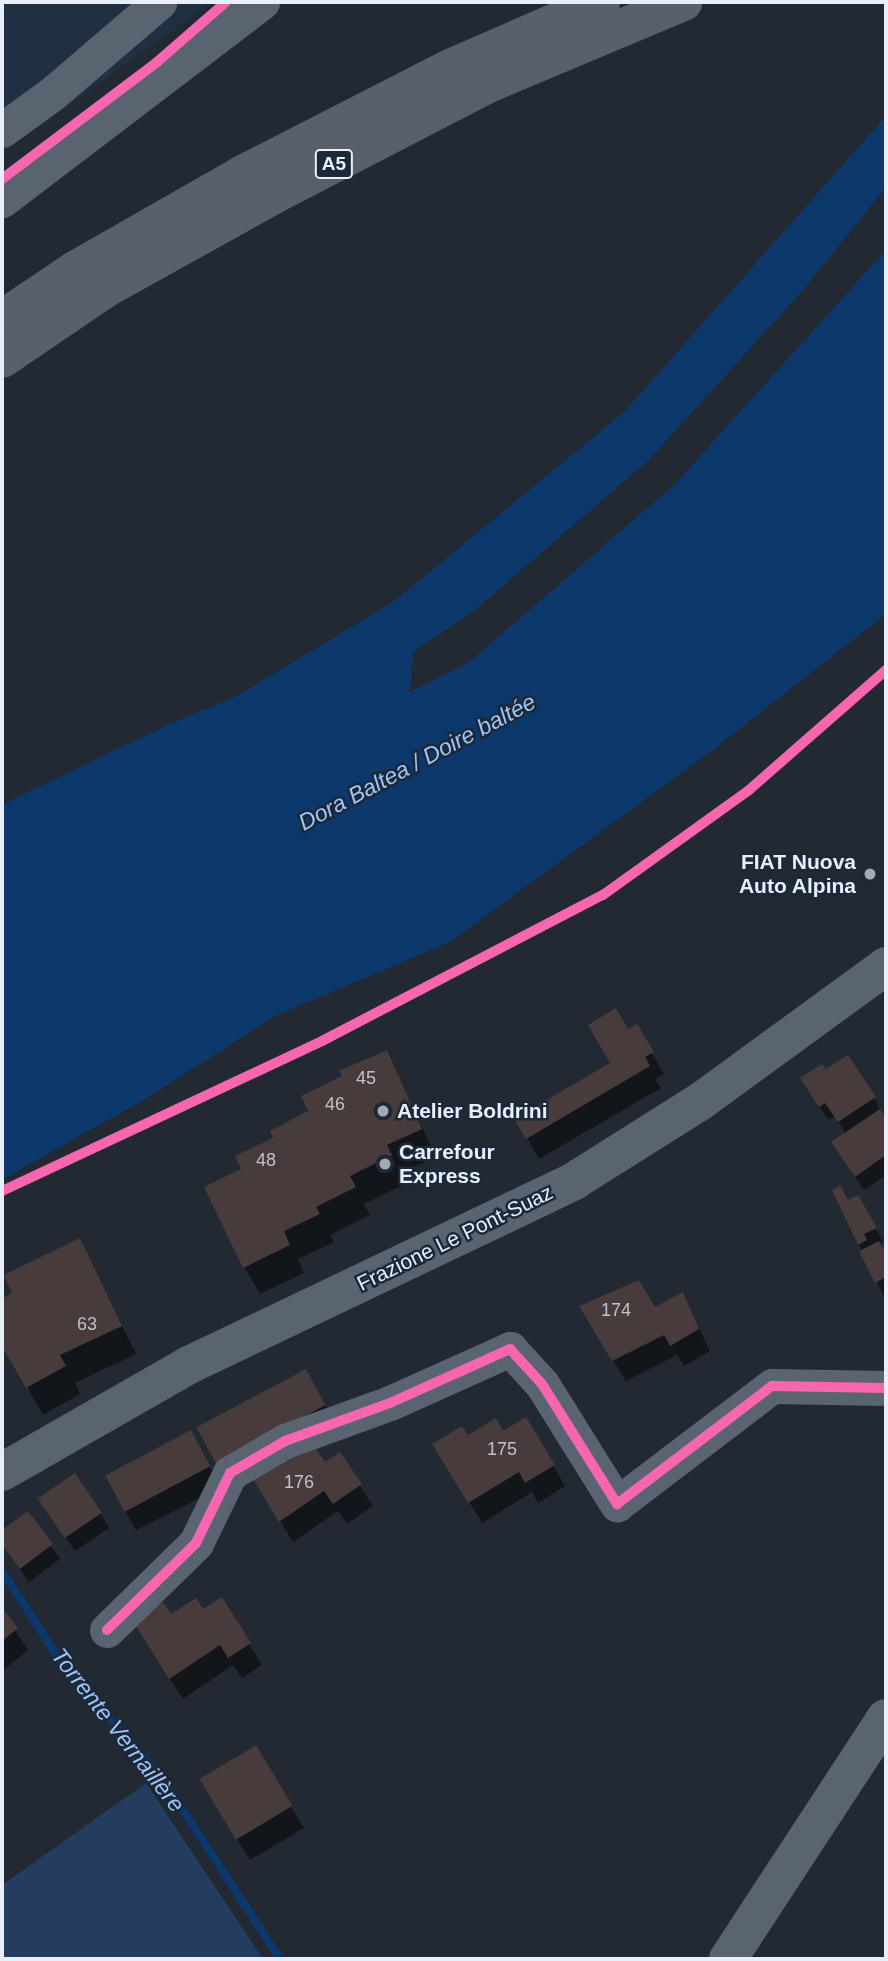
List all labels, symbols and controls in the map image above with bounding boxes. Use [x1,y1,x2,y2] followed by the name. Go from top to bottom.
[315,148,353,180] road number: A5
[294,688,540,836] water label: Dora Baltea / Doire baltée
[738,849,856,899] place label: FIAT Nuova Auto Alpina
[862,866,878,882] marker: FIAT Nuova Auto Alpina
[356,1067,376,1089] house number: 45
[325,1093,345,1115] house number: 46
[397,1098,548,1124] place label: Atelier Boldrini
[375,1103,391,1119] marker: Atelier Boldrini
[399,1139,495,1189] place label: Carrefour Express
[256,1149,276,1171] house number: 48
[377,1156,393,1172] marker: Carrefour Express
[353,1180,557,1296] street label: Frazione Le Pont-Suaz
[601,1299,631,1321] house number: 174
[77,1313,97,1335] house number: 63
[487,1438,517,1460] house number: 175
[284,1471,314,1493] house number: 176
[45,1643,191,1817] water label: Torrente Vernaillère

